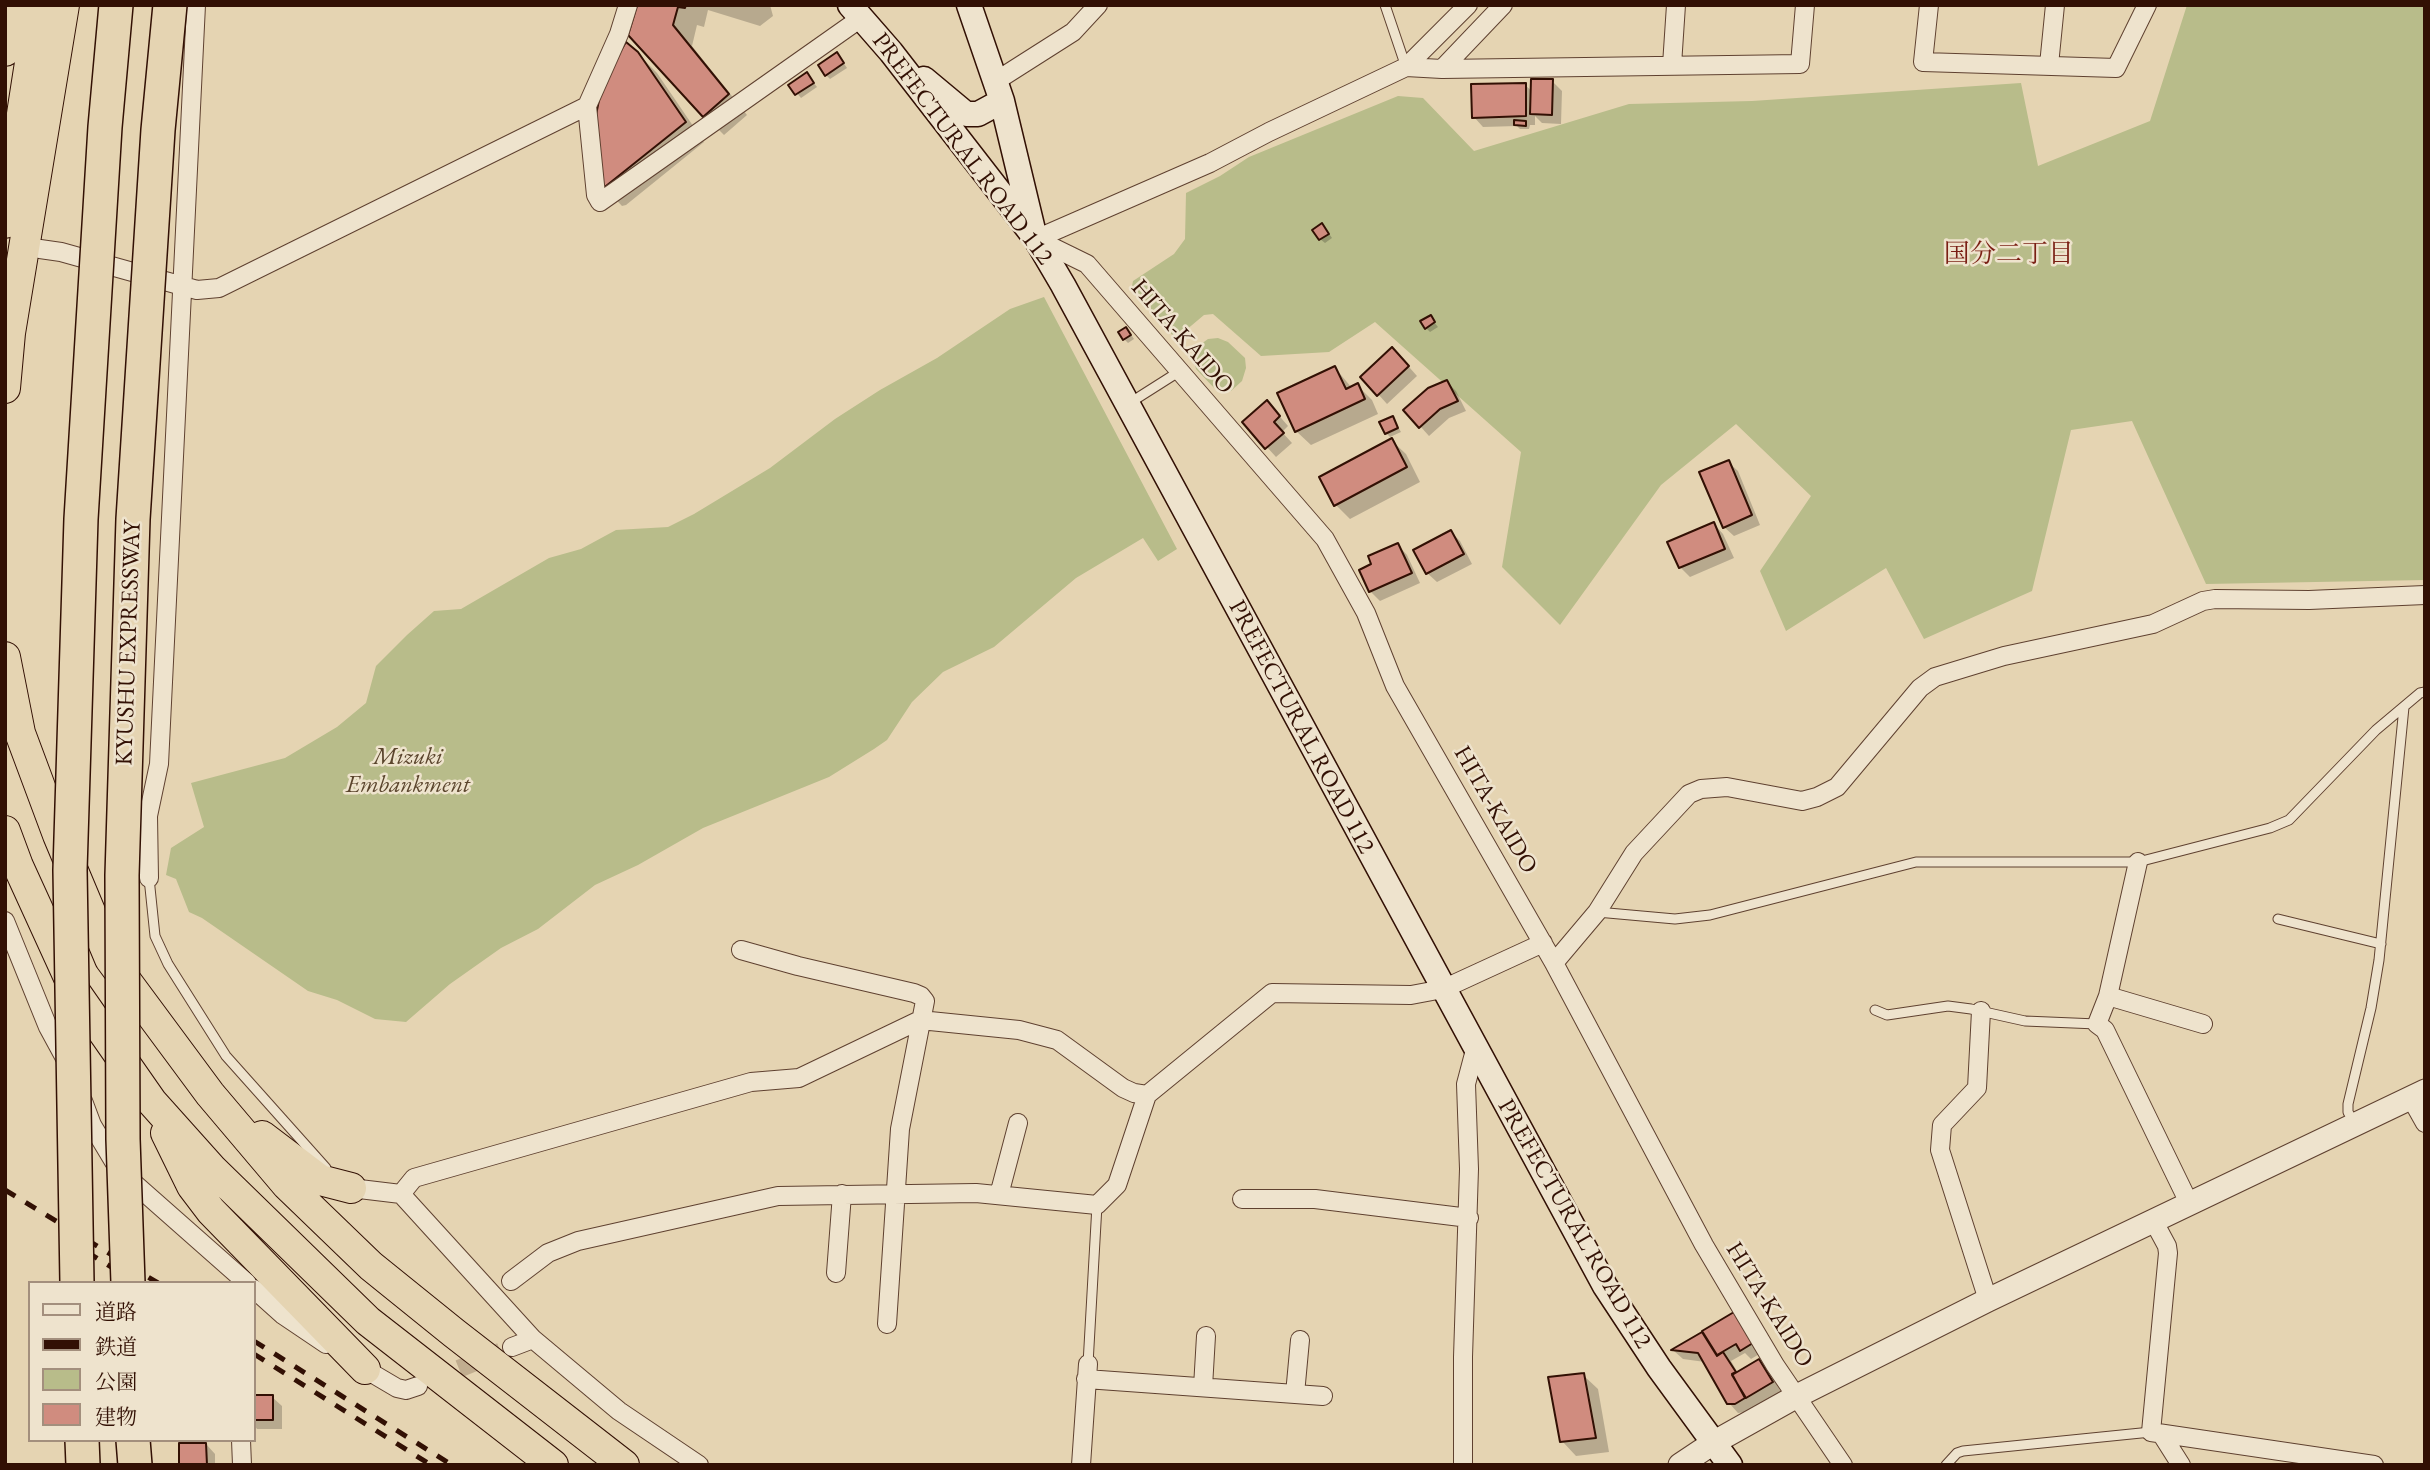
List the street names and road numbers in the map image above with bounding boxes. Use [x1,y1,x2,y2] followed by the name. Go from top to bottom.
[865,27,1059,271] street label: PREFECTURAL ROAD 112
[1124,274,1240,400] street label: HITA-KAIDO
[110,520,148,766] street label: KYUSHU EXPRESSWAY
[1222,595,1380,859] street label: PREFECTURAL ROAD 112
[1447,741,1543,879] street label: HITA-KAIDO
[1491,1094,1657,1354] street label: PREFECTURAL ROAD 112
[1719,1237,1819,1373] street label: HITA-KAIDO

